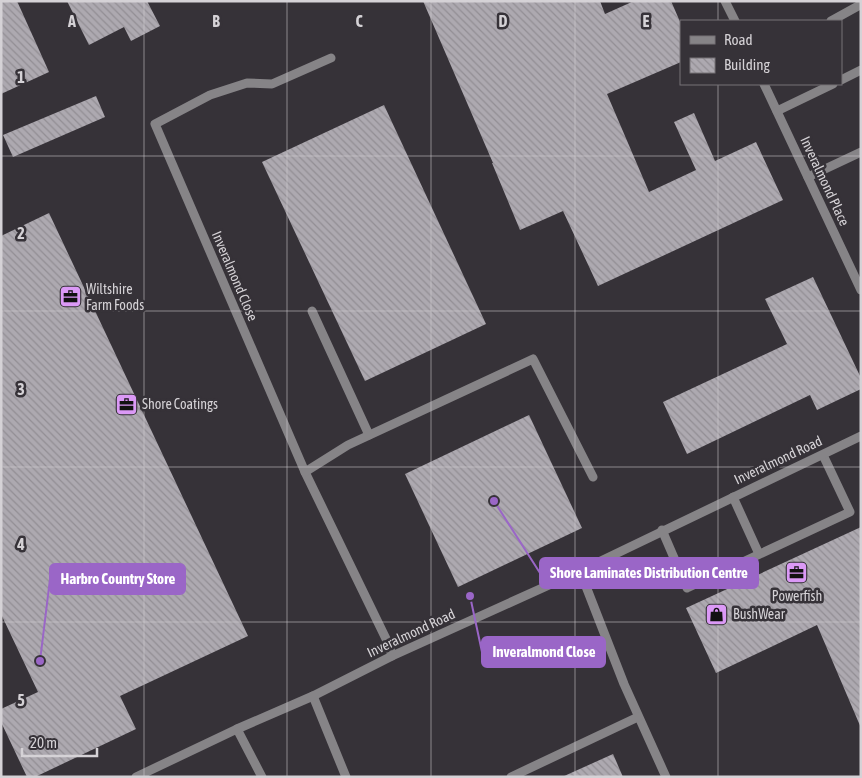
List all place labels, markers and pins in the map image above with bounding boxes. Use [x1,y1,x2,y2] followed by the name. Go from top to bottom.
[86,281,144,313] place label: Wiltshire Farm Foods
[58,285,82,309] office icon: Wiltshire Farm Foods
[114,392,138,416] office icon: Shore Coatings
[142,396,218,412] place label: Shore Coatings
[540,558,758,588] callout: Shore Laminates Distribution Centre
[785,561,809,585] office icon: Powerfish
[50,564,185,594] callout: Harbro Country Store
[772,588,822,604] place label: Powerfish
[705,602,729,626] shop icon: BushWear
[733,606,786,622] place label: BushWear
[482,637,605,667] callout: Inveralmond Close

